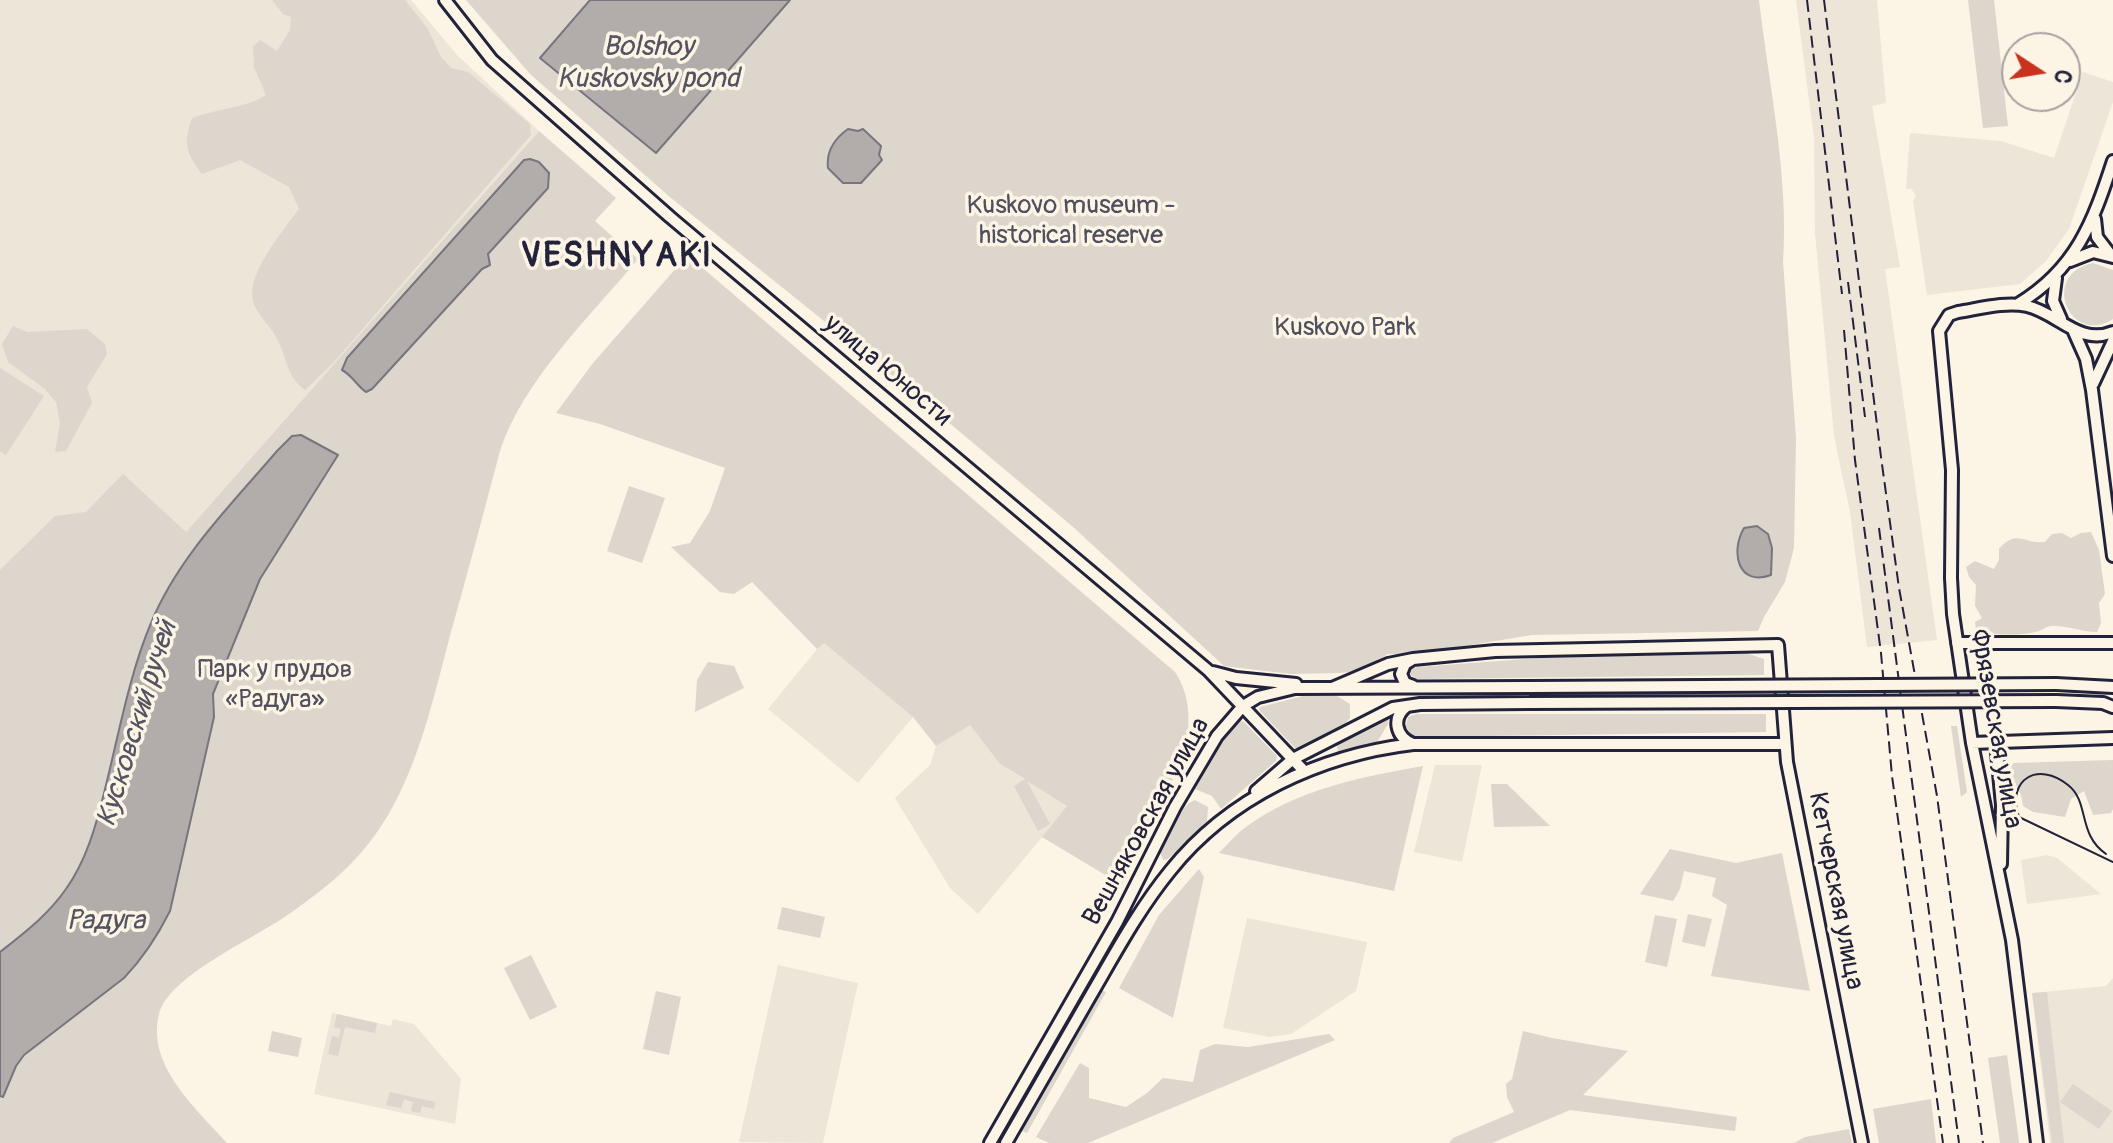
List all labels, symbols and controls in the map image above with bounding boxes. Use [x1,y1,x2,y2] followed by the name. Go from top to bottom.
[557,31,739,97] water label: Bolshoy Kuskovsky pond
[2001,32,2081,112] north arrow
[2047,67,2078,86] text: С
[966,190,1176,252] park label: Kuskovo museum - historical reserve
[521,237,713,277] district label: VESHNYAKI
[817,309,957,433] street label: улица Юности
[1274,312,1416,344] park label: Kuskovo Park
[91,617,185,831] water label: Кусковский ручей
[1962,627,2028,831] street label: Фрязевская улица
[198,654,352,716] park label: Парк у прудов «Радуга»
[1077,713,1217,931] street label: Вешняковская улица
[1801,790,1869,992] street label: Кетчерская улица
[67,905,145,939] water label: Радуга

